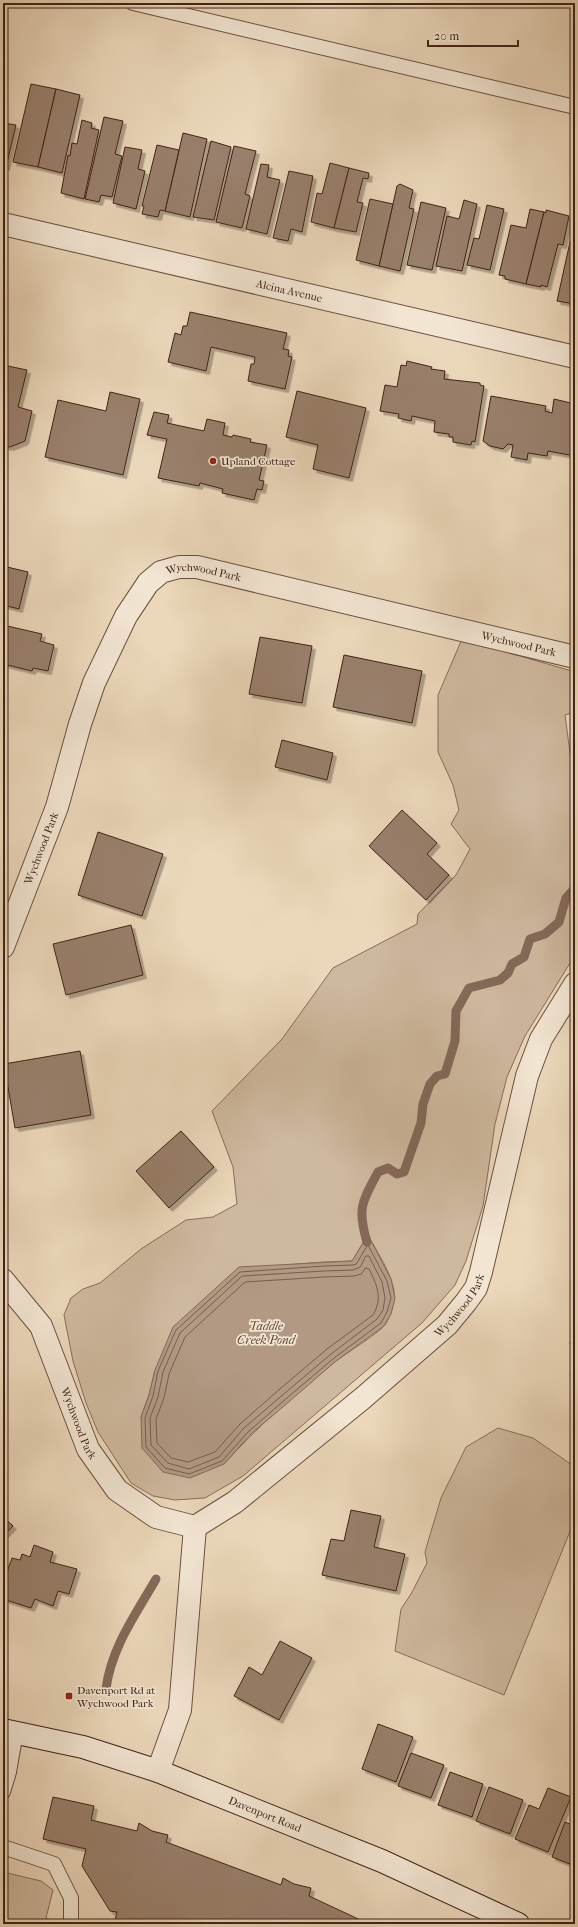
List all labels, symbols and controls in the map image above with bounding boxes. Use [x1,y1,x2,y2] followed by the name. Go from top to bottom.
[428,22,518,48] scale bar
[434,29,459,43] text: 20 m
[254,277,324,305] street label: Alcina Avenue
[221,455,296,468] place label: Upland Cottage
[208,456,218,466] marker: Upland Cottage
[164,561,243,584] street label: Wychwood Park
[479,629,558,659] street label: Wychwood Park
[21,810,62,887] street label: Wychwood Park
[431,1272,487,1341] street label: Wychwood Park
[237,1319,297,1347] water label: Taddle Creek Pond
[58,1385,99,1462] street label: Wychwood Park
[76,1684,155,1710] place label: Davenport Rd at Wychwood Park
[64,1691,74,1701] marker: Davenport Rd at Wychwood Park
[227,1794,304,1835] street label: Davenport Road

